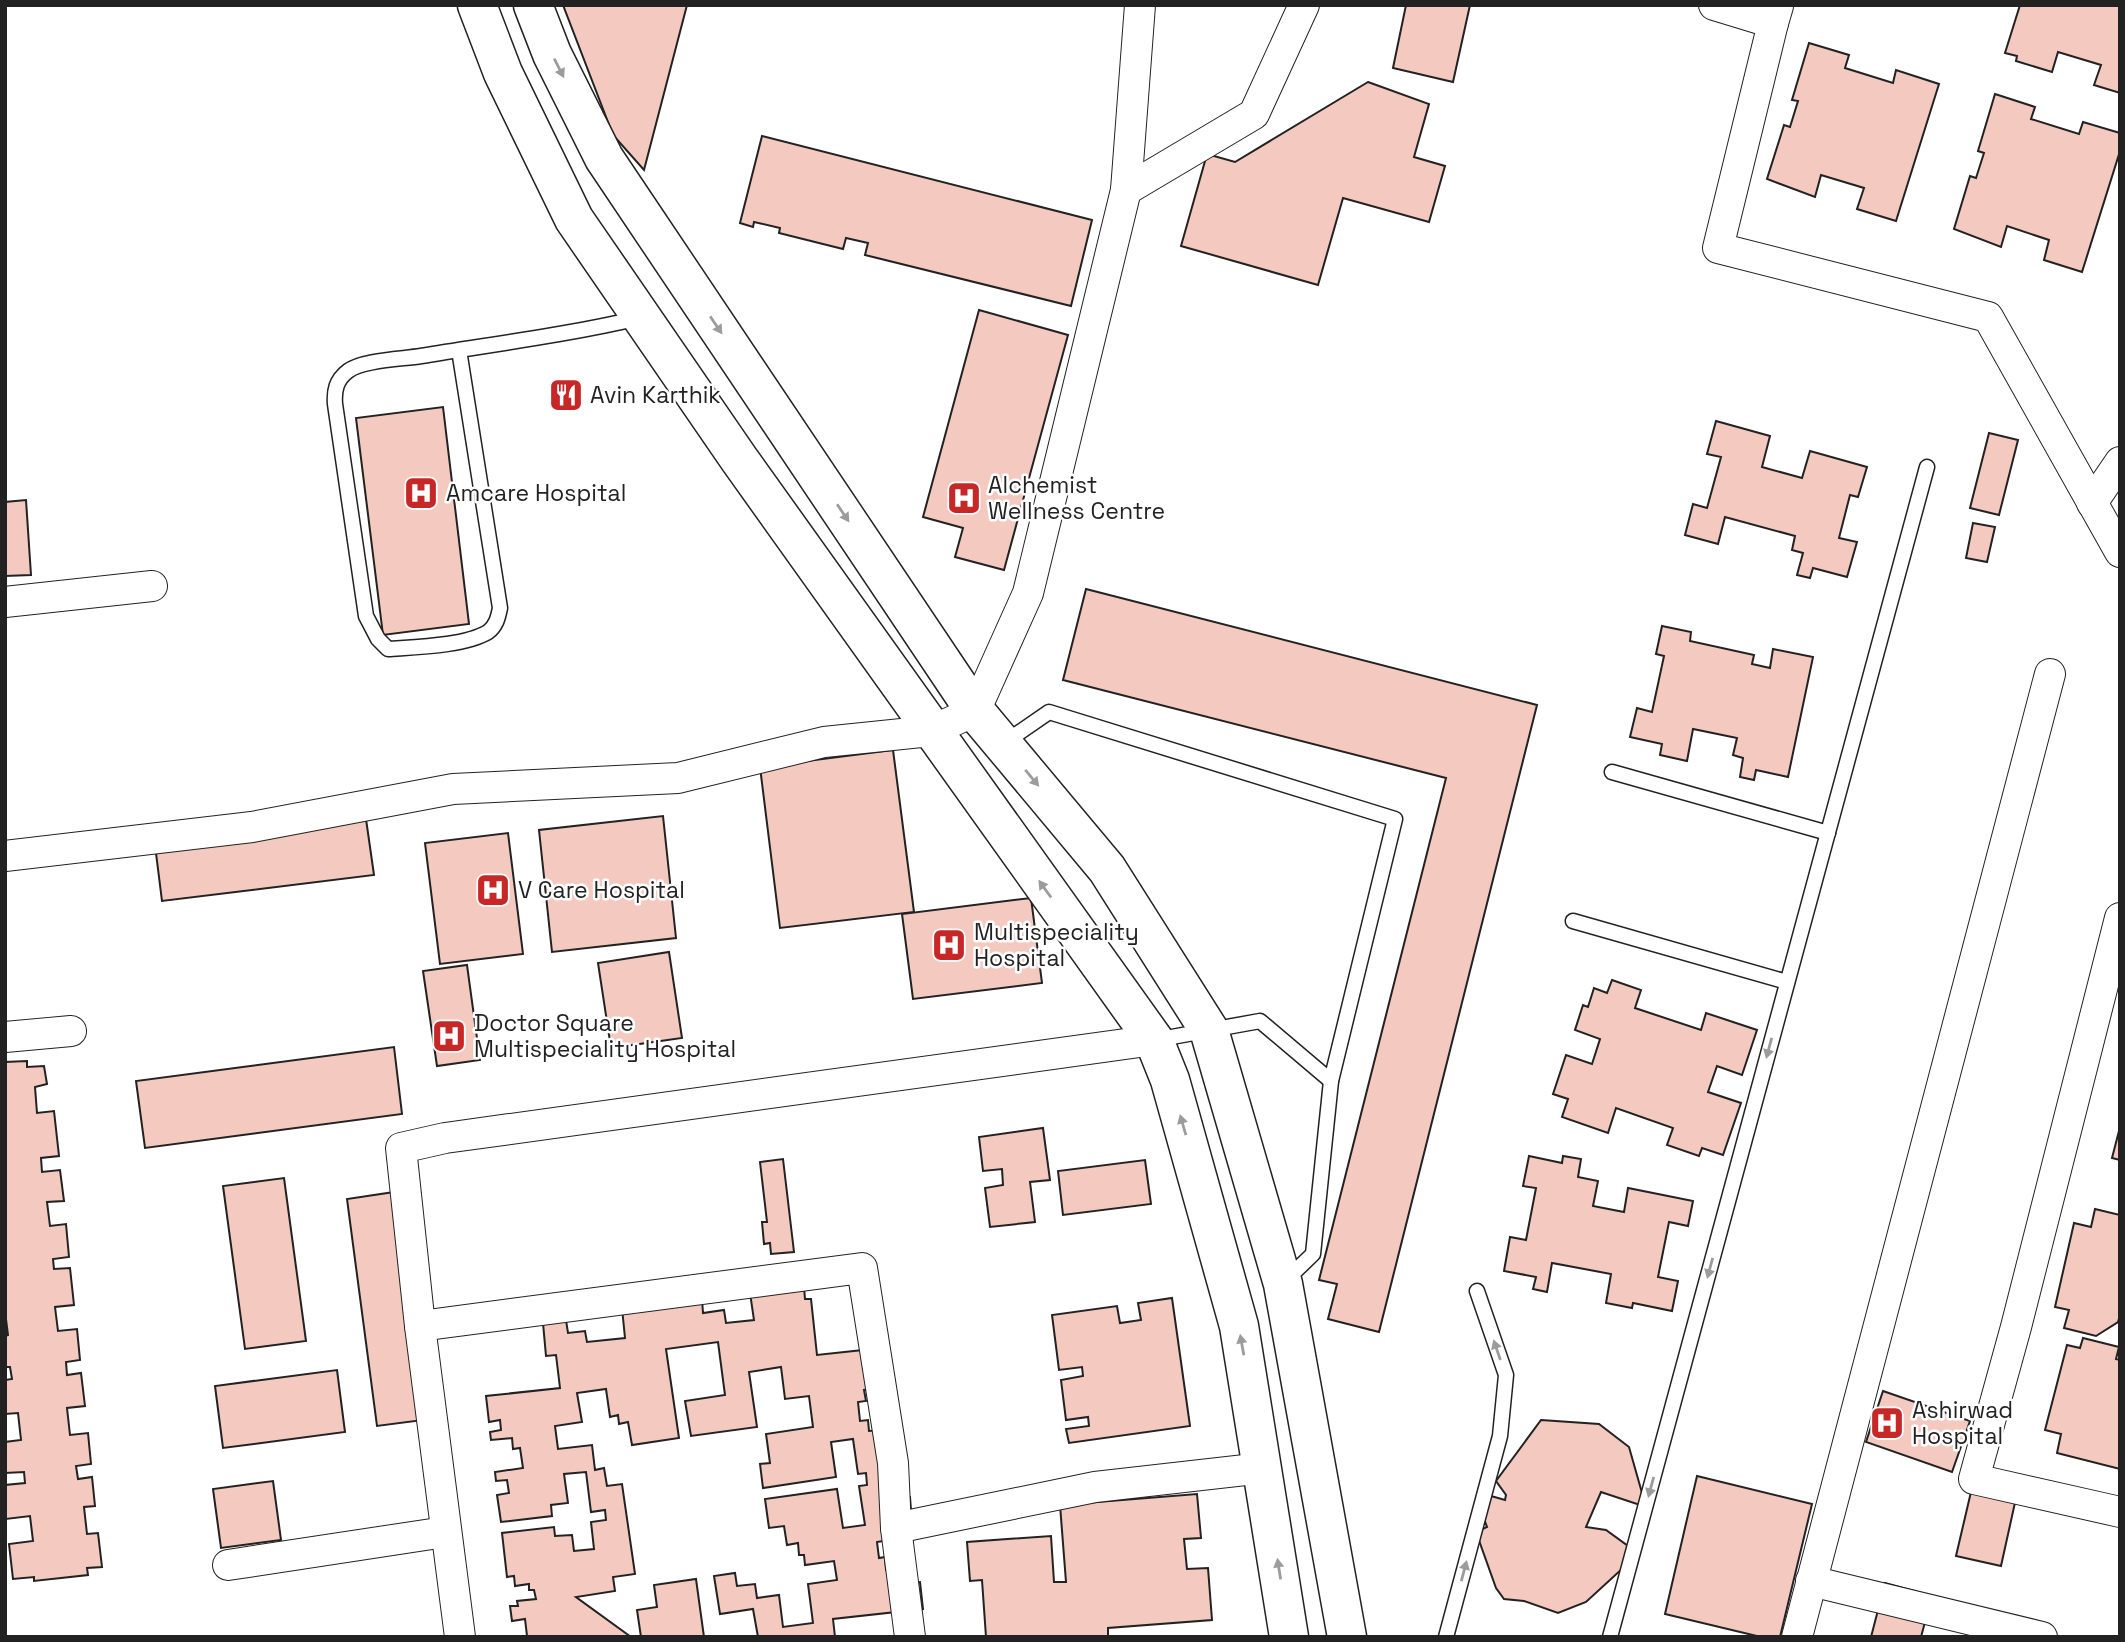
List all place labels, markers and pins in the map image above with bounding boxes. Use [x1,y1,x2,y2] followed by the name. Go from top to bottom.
[547,376,585,414] restaurant icon: Avin Karthik
[590,380,721,410] place label: Avin Karthik
[988,470,1165,526] place label: Alchemist Wellness Centre
[402,474,440,512] hospital icon: Amcare Hospital
[446,478,626,508] place label: Amcare Hospital
[945,479,983,517] hospital icon: Alchemist Wellness Centre
[474,871,512,909] hospital icon: V Care Hospital
[518,875,685,905] place label: V Care Hospital
[974,917,1139,973] place label: Multispeciality Hospital
[930,926,968,964] hospital icon: Multispeciality Hospital
[474,1008,736,1064] place label: Doctor Square Multispeciality Hospital
[430,1017,468,1055] hospital icon: Doctor Square Multispeciality Hospital
[1912,1395,2013,1451] place label: Ashirwad Hospital
[1868,1404,1906,1442] hospital icon: Ashirwad Hospital

